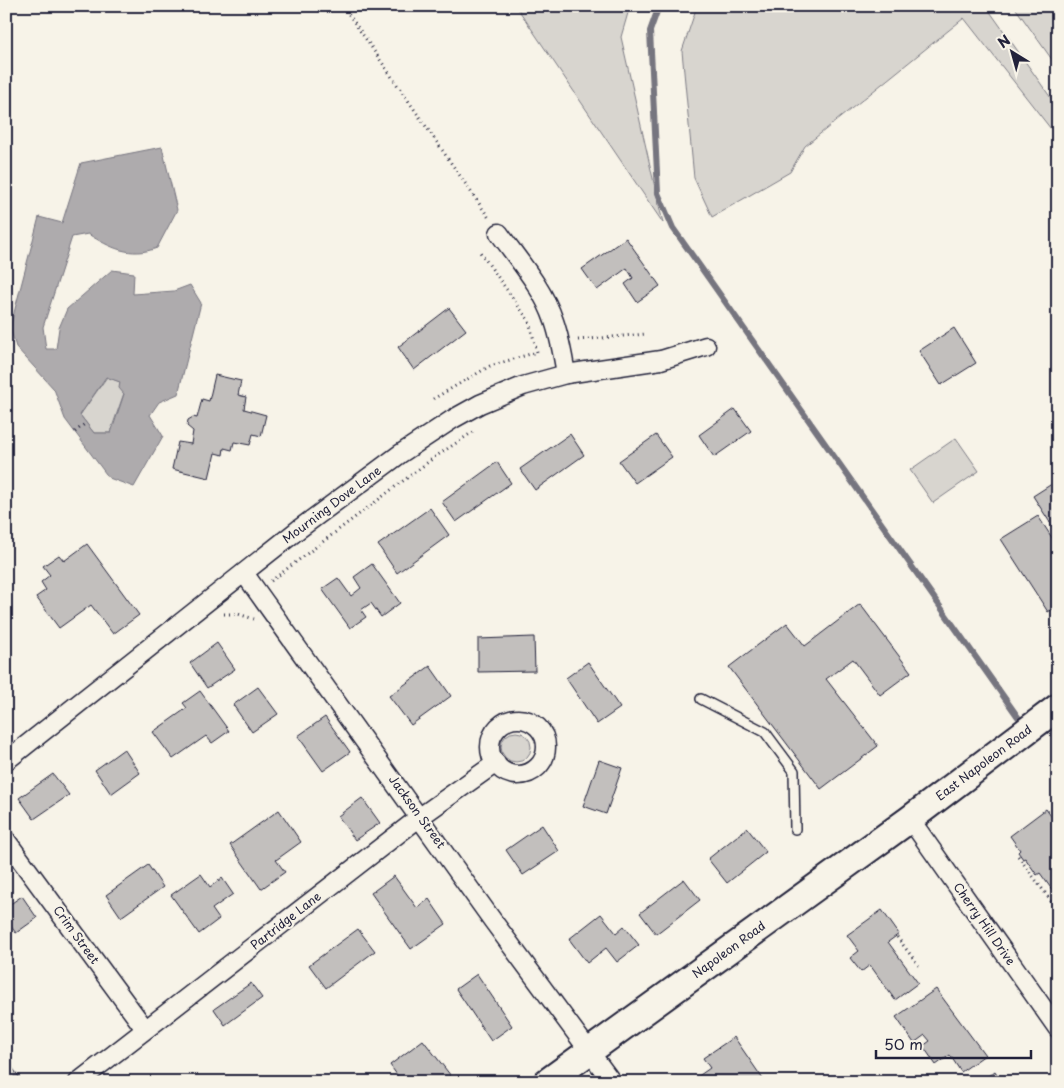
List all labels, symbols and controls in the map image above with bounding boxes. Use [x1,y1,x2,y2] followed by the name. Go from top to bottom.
[986,28,1036,78] north arrow
[993,29,1015,53] text: N
[278,461,385,547] street label: Mourning Dove Lane
[932,720,1035,804] street label: East Napoleon Road
[385,771,451,852] street label: Jackson Street
[950,878,1020,968] street label: Cherry Hill Drive
[246,887,325,954] street label: Partridge Lane
[49,901,104,967] street label: Crim Street
[688,916,769,982] street label: Napoleon Road
[876,1028,1032,1060] scale bar
[884,1032,923,1055] text: 50 m

